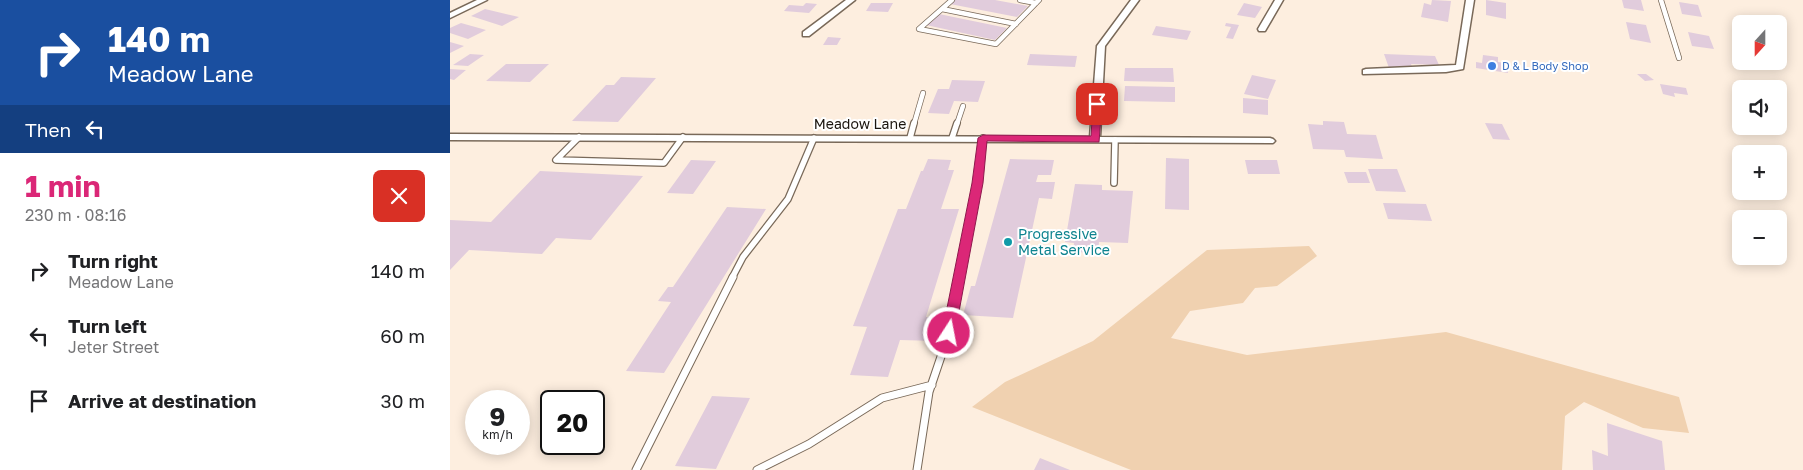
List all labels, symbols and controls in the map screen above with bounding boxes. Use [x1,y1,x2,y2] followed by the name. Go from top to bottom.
[1732,15,1788,70] north arrow
[1732,15,1787,265] map controls
[108,18,210,60] text: 140 m
[25,20,90,85] icon: right
[1502,59,1589,72] place label: D & L Body Shop
[108,60,253,87] text: Meadow Lane
[1486,60,1498,72] marker: D & L Body Shop
[1732,80,1787,135] button: sound
[1076,83,1118,125] pin
[1083,90,1111,118] icon: arrive
[81,115,109,143] icon: left
[814,115,906,132] street label: Meadow Lane
[25,118,71,141] text: Then
[1732,145,1787,200] button: +
[25,168,101,204] text: 1 min
[373,170,425,222] button: close
[25,205,126,225] text: 230 m · 08:16
[1732,210,1787,265] button: −
[1018,225,1110,258] place label: Progressive Metal Service
[1002,236,1014,248] marker: Progressive Metal Service
[68,249,158,272] text: Turn right
[25,257,53,285] icon: right
[371,259,425,282] text: 140 m
[68,272,174,292] text: Meadow Lane
[922,306,974,358] position arrow
[68,314,147,337] text: Turn left
[25,322,53,350] icon: left
[380,324,425,347] text: 60 m
[68,337,159,357] text: Jeter Street
[25,387,53,415] icon: arrive
[68,389,256,412] text: Arrive at destination
[381,389,425,412] text: 30 m
[540,390,605,455] speed limit sign: 20
[490,401,505,432] text: 9
[482,427,513,442] text: km/h

